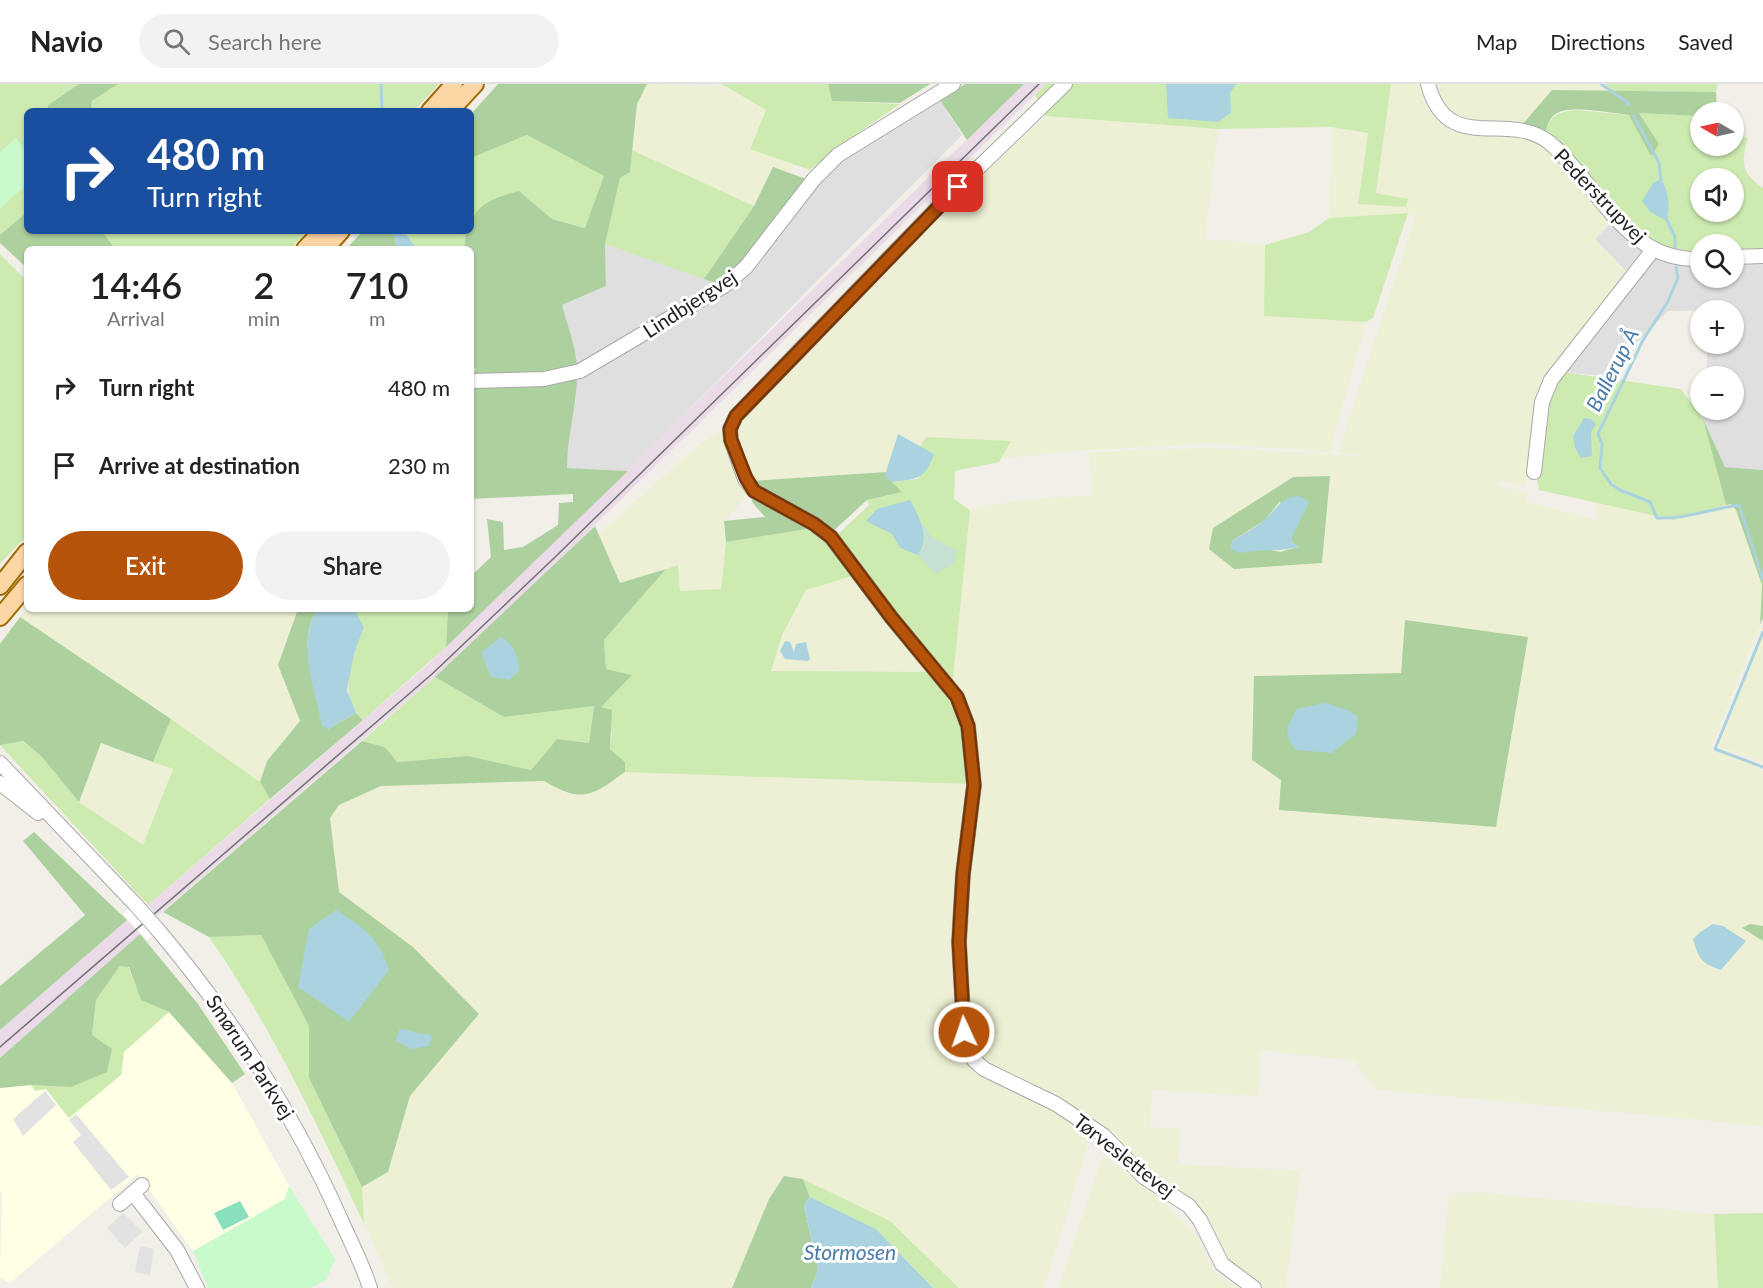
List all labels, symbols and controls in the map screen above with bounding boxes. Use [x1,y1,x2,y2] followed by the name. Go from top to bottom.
[139,14,559,68] search box
[30,24,103,58] text: Navio
[160,25,193,58] icon: search
[208,28,322,55] text: Search here
[1476,29,1517,54] text: Map
[1550,29,1645,54] text: Directions
[1678,29,1733,54] text: Saved
[1690,102,1744,156] north arrow
[1690,102,1744,420] map controls
[147,129,265,179] text: 480 m
[48,132,126,210] icon: right
[1550,143,1652,247] street label: Pederstrupvej
[932,161,983,212] pin
[1690,168,1744,222] button: sound
[941,170,974,203] icon: arrive
[147,180,262,213] text: Turn right
[1690,234,1744,288] button: search
[90,263,182,307] text: 14:46
[254,263,274,307] text: 2
[346,263,408,307] text: 710
[638,264,741,342] street label: Lindbjergvej
[1690,300,1744,354] button: +
[107,306,165,330] text: Arrival
[248,306,280,330] text: min
[369,306,385,330] text: m
[1580,324,1643,415] water label: Ballerup Å
[1690,366,1744,420] button: −
[48,371,81,404] icon: right
[99,374,194,401] text: Turn right
[388,374,450,401] text: 480 m
[48,449,81,482] icon: arrive
[99,452,300,479] text: Arrive at destination
[388,452,450,479] text: 230 m
[48,531,243,600] button: Exit
[255,531,450,600] button: Share
[202,990,300,1123] street label: Smørum Parkvej
[932,1000,996,1064] position arrow
[1069,1108,1180,1202] street label: Tørveslettevej
[804,1239,896,1264] water label: Stormosen

